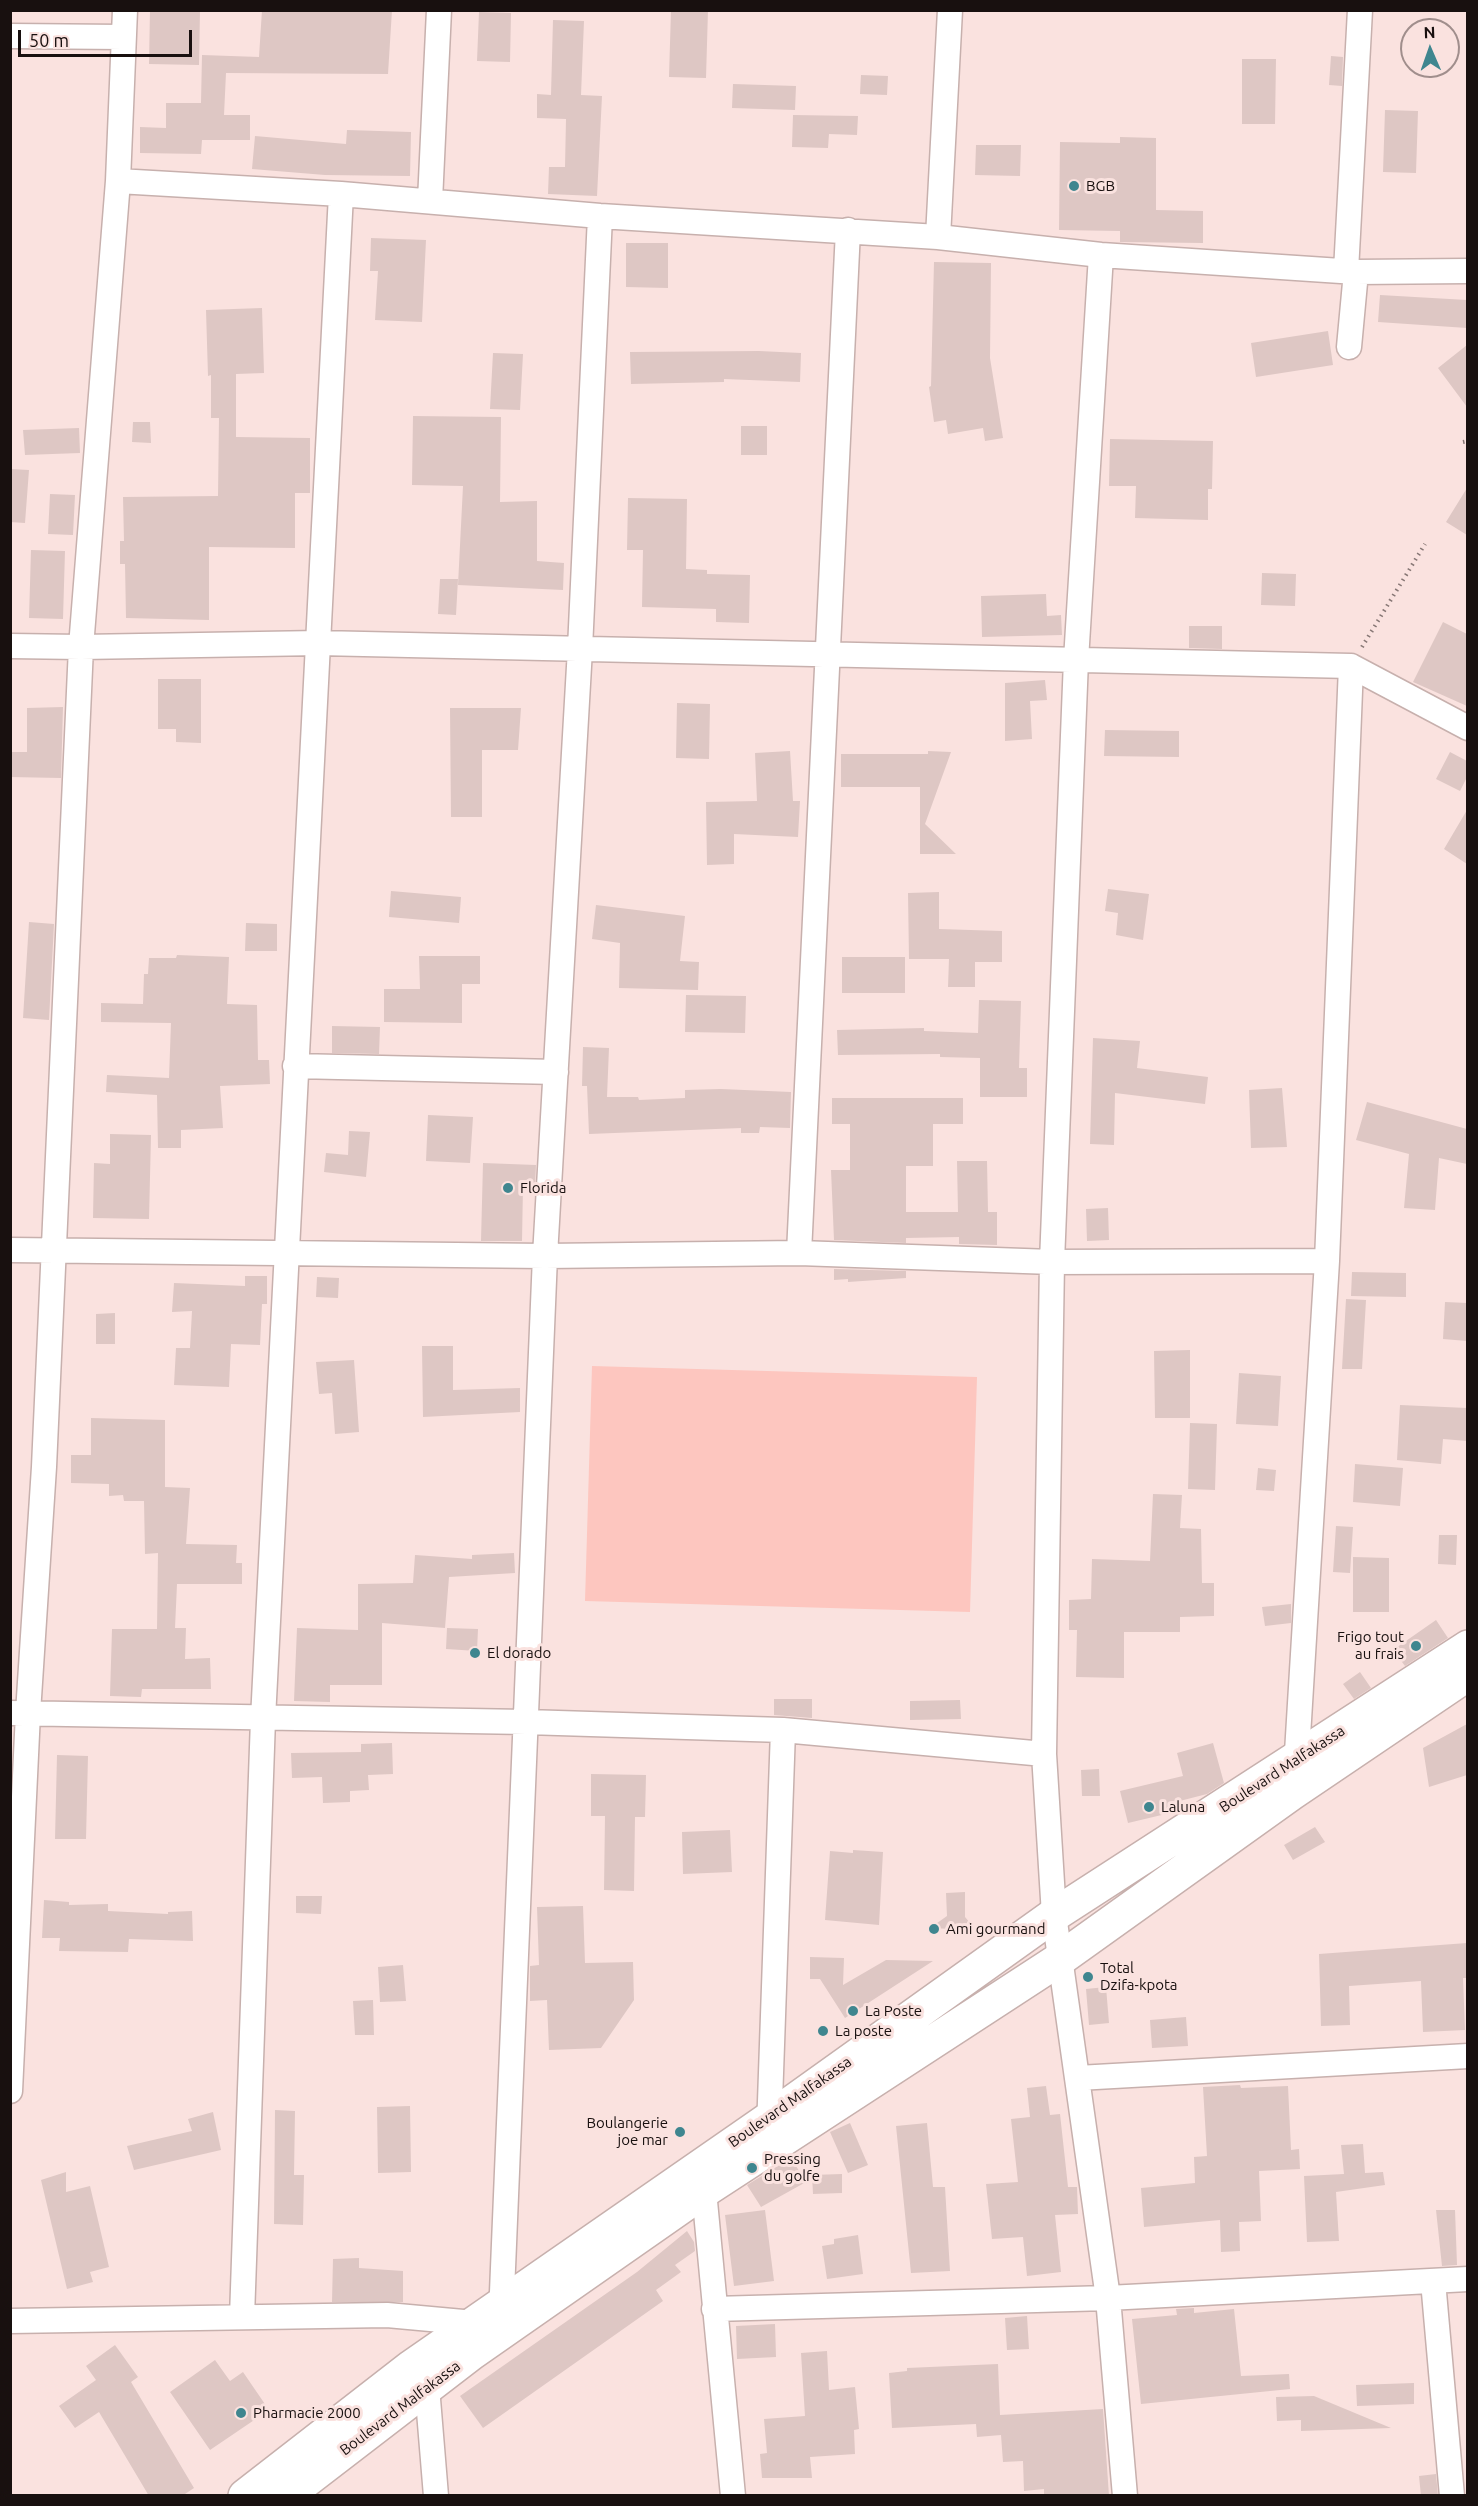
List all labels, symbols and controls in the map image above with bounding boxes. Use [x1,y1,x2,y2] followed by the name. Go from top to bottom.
[21,18,195,56] scale bar
[1400,18,1460,78] north arrow
[1423,23,1436,41] text: N
[29,30,69,50] text: 50 m
[1086,177,1115,195] place label: BGB
[1067,179,1081,193] marker: BGB
[520,1179,566,1197] place label: Florida
[501,1181,515,1195] marker: Florida
[1337,1628,1404,1663] place label: Frigo tout au frais
[1409,1639,1423,1653] marker: Frigo tout au frais
[487,1644,551,1662] place label: El dorado
[468,1646,482,1660] marker: El dorado
[1216,1722,1348,1816] street label: Boulevard Malfakassa
[1161,1798,1205,1816] place label: Laluna
[1142,1800,1156,1814] marker: Laluna
[946,1920,1045,1938] place label: Ami gourmand
[927,1922,941,1936] marker: Ami gourmand
[1100,1959,1178,1994] place label: Total Dzifa-kpota
[1081,1970,1095,1984] marker: Total Dzifa-kpota
[865,2002,922,2020] place label: La Poste
[846,2004,860,2018] marker: La Poste
[835,2022,892,2040] place label: La poste
[816,2024,830,2038] marker: La poste
[725,2053,855,2151] street label: Boulevard Malfakassa
[586,2114,668,2149] place label: Boulangerie joe mar
[673,2125,687,2139] marker: Boulangerie joe mar
[764,2150,821,2185] place label: Pressing du golfe
[745,2161,759,2175] marker: Pressing du golfe
[336,2357,464,2459] street label: Boulevard Malfakassa
[253,2404,361,2422] place label: Pharmacie 2000
[234,2406,248,2420] marker: Pharmacie 2000

